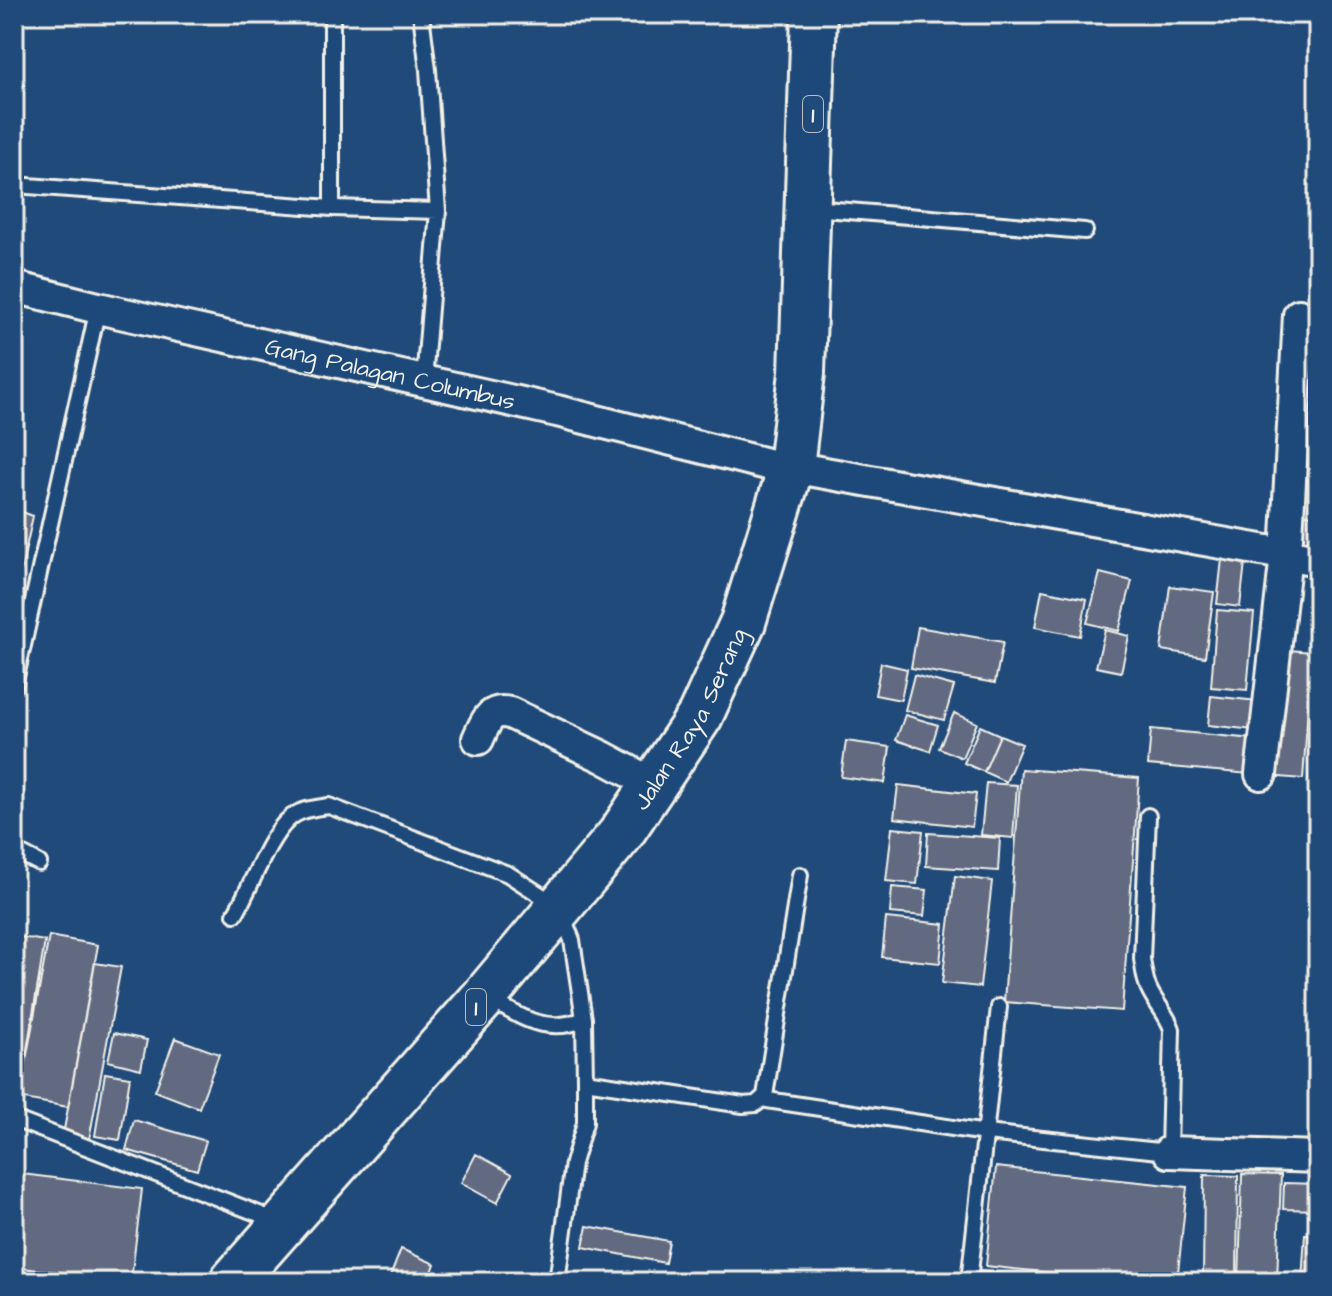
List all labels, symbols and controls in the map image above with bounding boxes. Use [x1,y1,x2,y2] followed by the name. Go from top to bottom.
[803,96,823,132] road number: 1
[262,330,518,419] street label: Gang Palagan Columbus
[625,623,757,817] street label: Jalan Raya Serang
[466,989,486,1025] road number: 1

